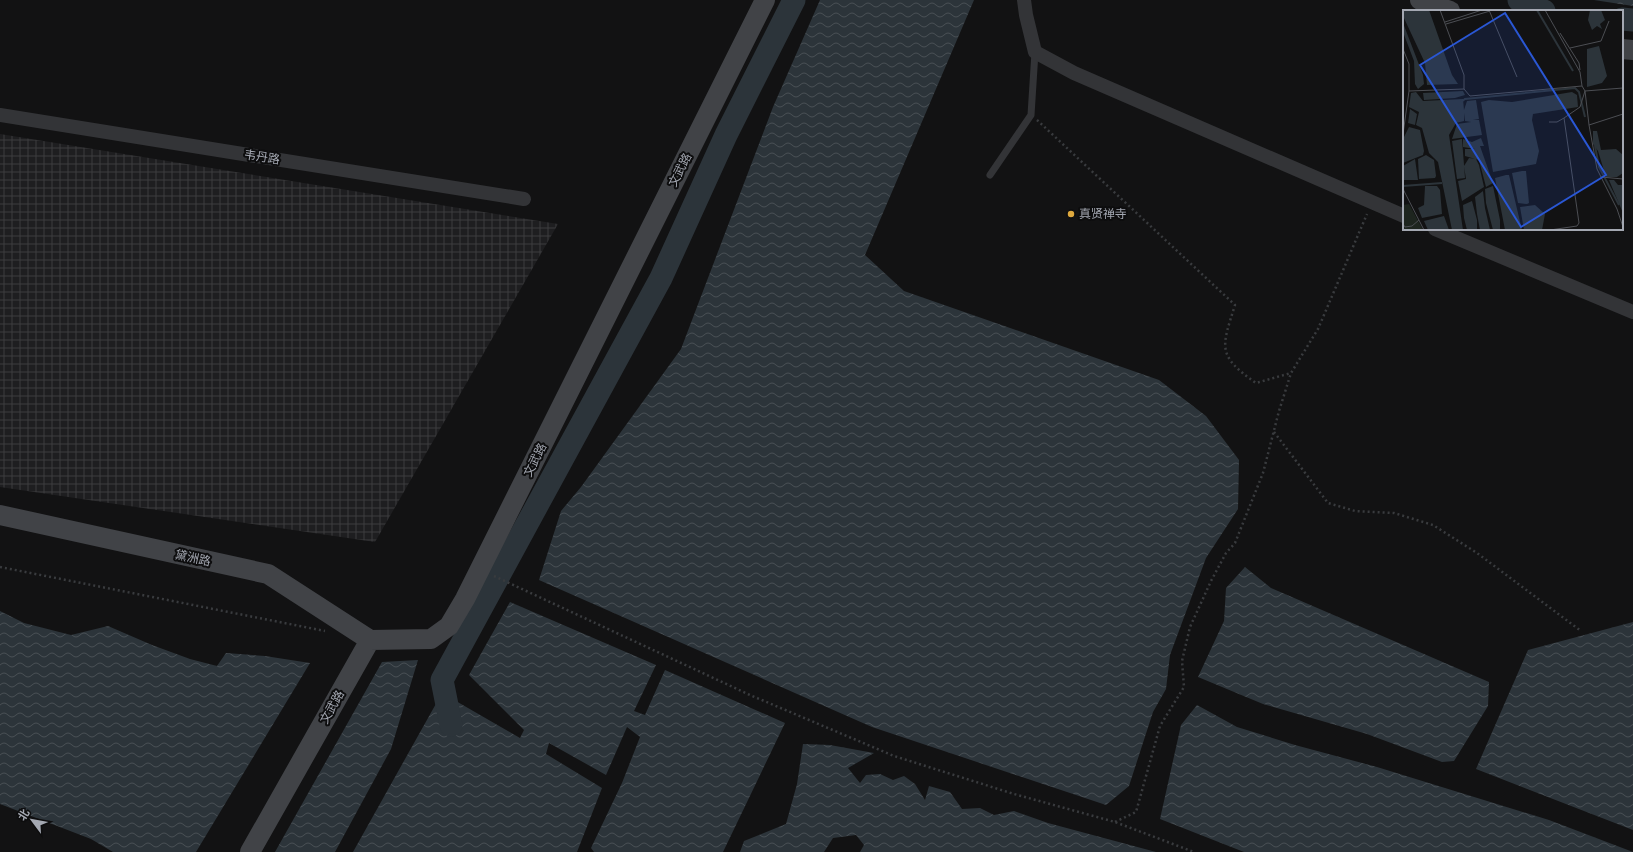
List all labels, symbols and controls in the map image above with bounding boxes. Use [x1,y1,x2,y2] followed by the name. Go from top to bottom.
[1403,10,1623,230] inset map
[243,145,281,168] street label: 韦丹路
[664,150,695,190] street label: 文武路
[1079,205,1127,222] place label: 真贤禅寺
[1066,209,1076,219] marker: 真贤禅寺
[519,440,550,480] street label: 文武路
[174,545,212,570] street label: 黛洲路
[315,687,348,727] street label: 文武路
[12,800,52,840] north arrow
[14,806,32,823] text: 北

